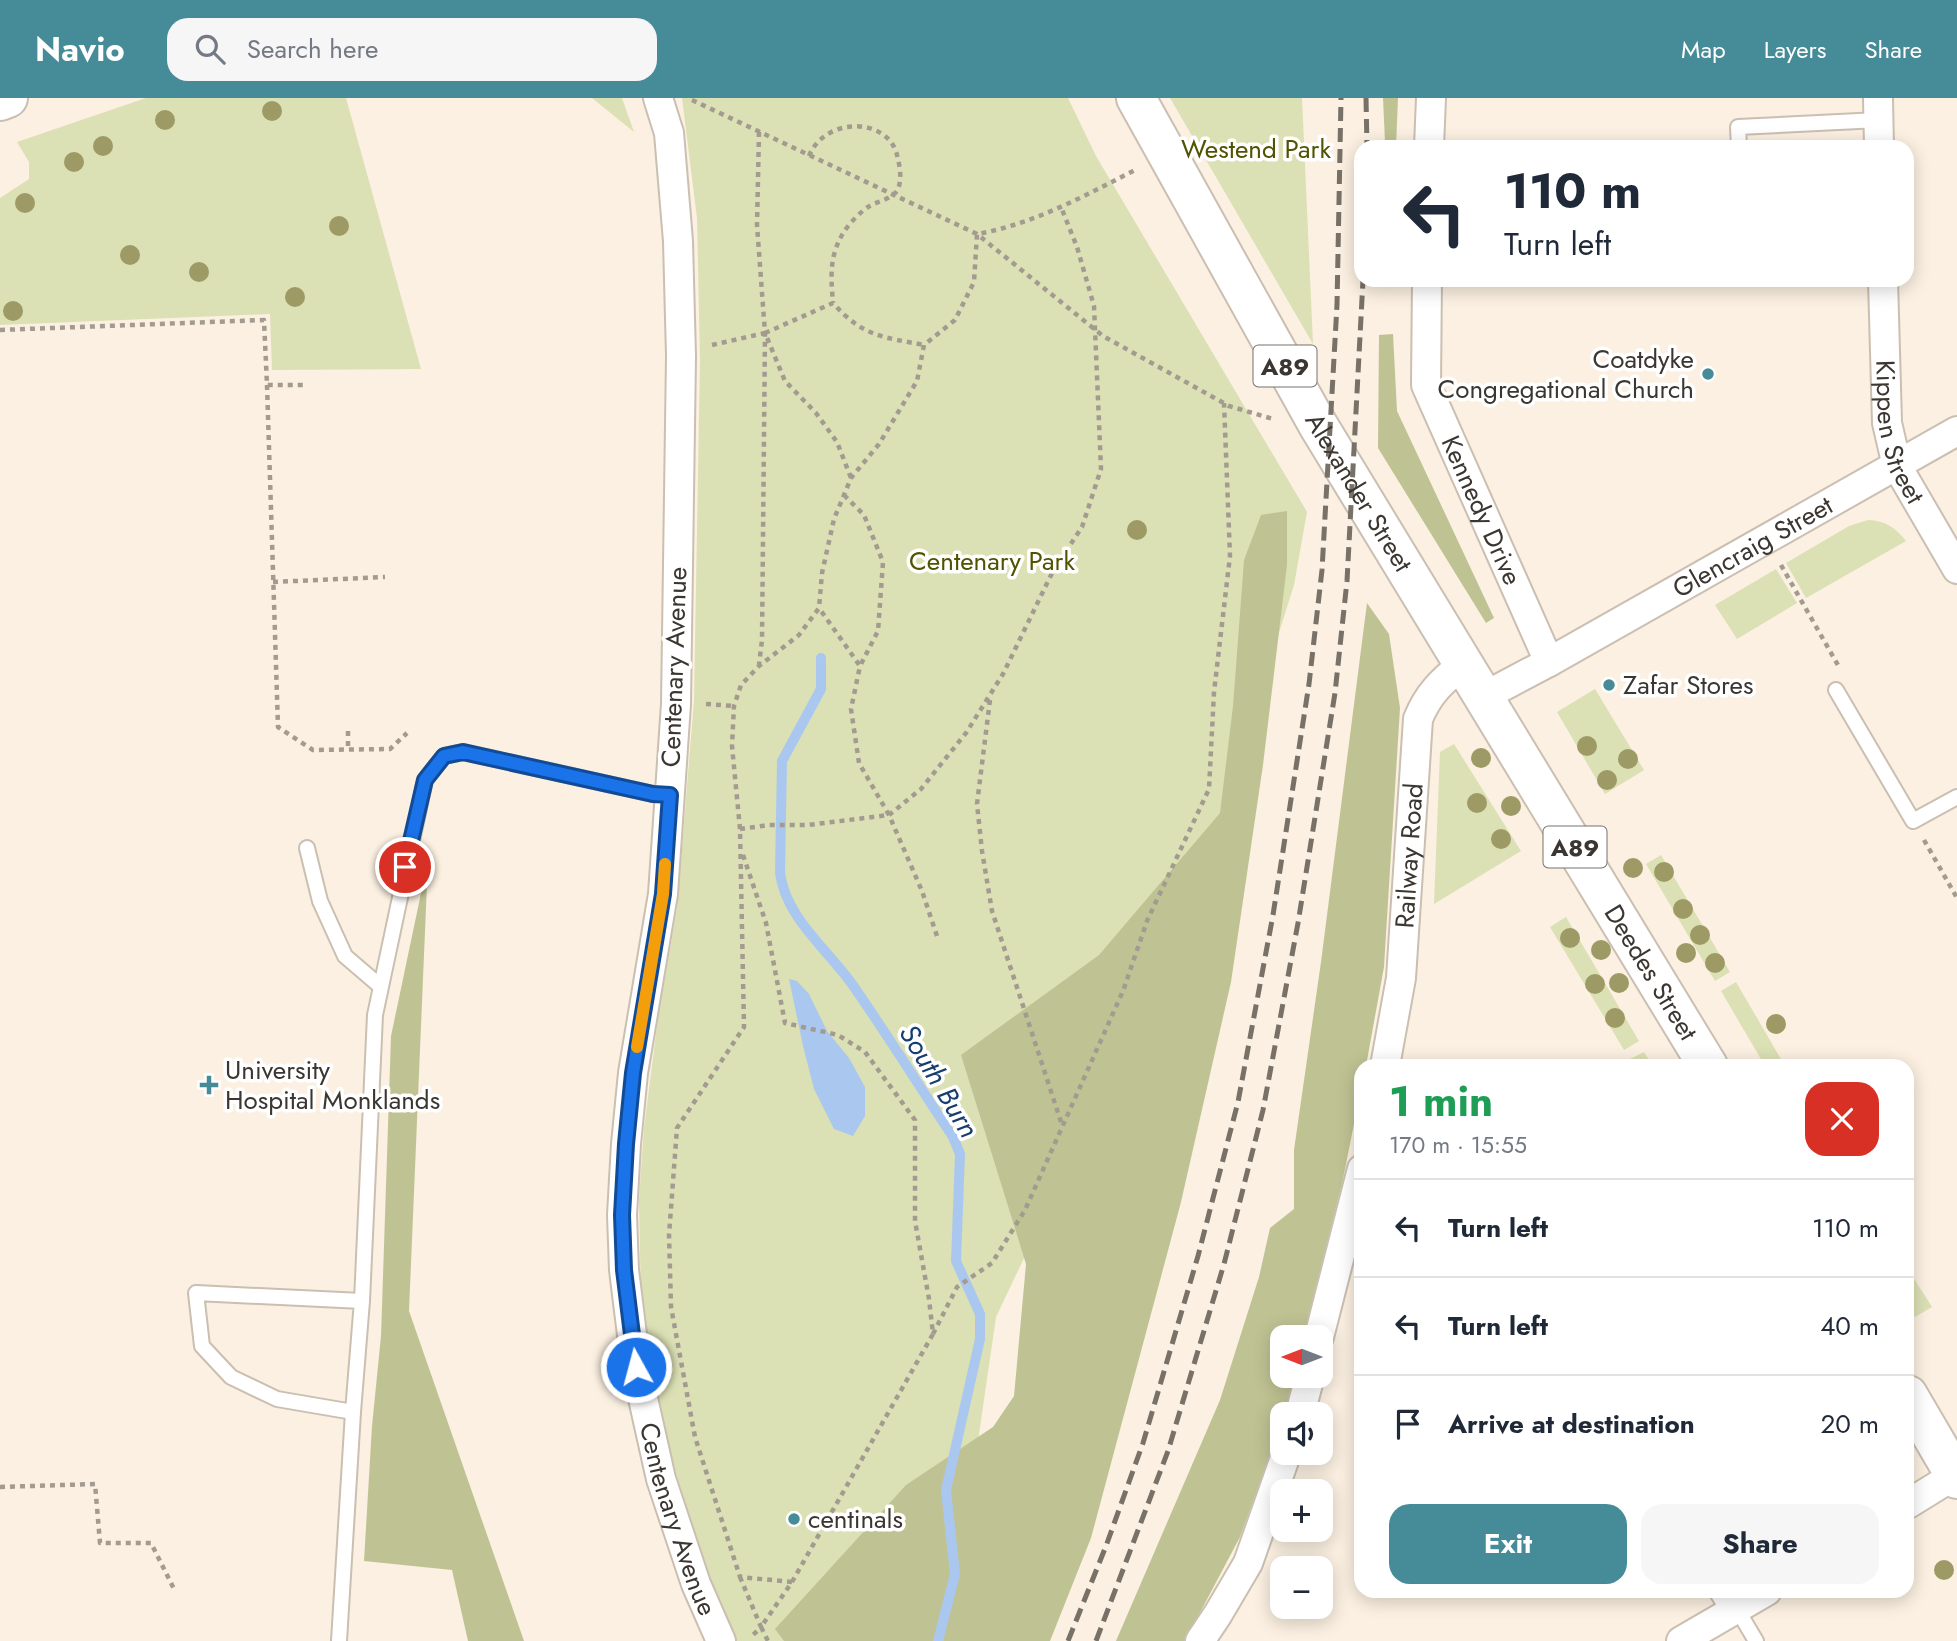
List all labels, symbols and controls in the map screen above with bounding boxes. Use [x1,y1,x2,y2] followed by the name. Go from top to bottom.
[167,18,657,81] search box
[35,26,125,73] text: Navio
[191,30,229,68] icon: search
[247,30,378,68] text: Search here
[1681,32,1726,67] text: Map
[1764,32,1826,67] text: Layers
[1864,32,1922,67] text: Share
[1181,130,1331,168] park label: Westend Park
[1504,156,1641,226] text: 110 m
[1389,168,1480,259] icon: left
[1504,221,1611,267] text: Turn left
[1437,340,1694,408] place label: Coatdyke Congregational Church
[1254,345,1316,386] road number: A89
[1866,359,1934,511] street label: Kippen Street
[1700,366,1716,382] marker: Coatdyke Congregational Church
[1296,406,1422,580] street label: Alexander Street
[1432,429,1531,591] street label: Kennedy Drive
[1666,486,1840,607] street label: Glencraig Street
[909,542,1076,580] park label: Centenary Park
[652,566,696,768] street label: Centenary Avenue
[1623,666,1753,704] place label: Zafar Stores
[1601,677,1617,693] marker: Zafar Stores
[1385,782,1433,929] street label: Railway Road
[1544,826,1606,868] road number: A89
[375,837,435,897] pin
[386,848,424,886] icon: arrive
[1595,897,1707,1048] street label: Deedes Street
[889,1016,989,1146] water label: South Burn
[225,1051,440,1119] place label: University Hospital Monklands
[1389,1071,1493,1132] text: 1 min
[199,1075,219,1095] marker: University Hospital Monklands
[1805,1082,1879,1156] button: close
[1389,1128,1527,1162] text: 170 m · 15:55
[1389,1209,1427,1247] icon: left
[1448,1209,1548,1247] text: Turn left
[1812,1209,1879,1247] text: 110 m
[1389,1307,1427,1345] icon: left
[1448,1307,1548,1345] text: Turn left
[1820,1307,1879,1345] text: 40 m
[1270,1325,1334,1388] north arrow
[1270,1325,1333,1619] map controls
[599,1330,673,1404] position arrow
[1270,1402,1333,1465] button: sound
[1389,1405,1427,1443] icon: arrive
[1448,1405,1695,1443] text: Arrive at destination
[1821,1405,1879,1443] text: 20 m
[630,1419,726,1621] street label: Centenary Avenue
[1270,1479,1333,1542] button: +
[808,1500,903,1538] place label: centinals
[1389,1504,1627,1584] button: Exit
[1641,1504,1879,1584] button: Share
[786,1511,802,1527] marker: centinals
[1270,1556,1333,1619] button: −

